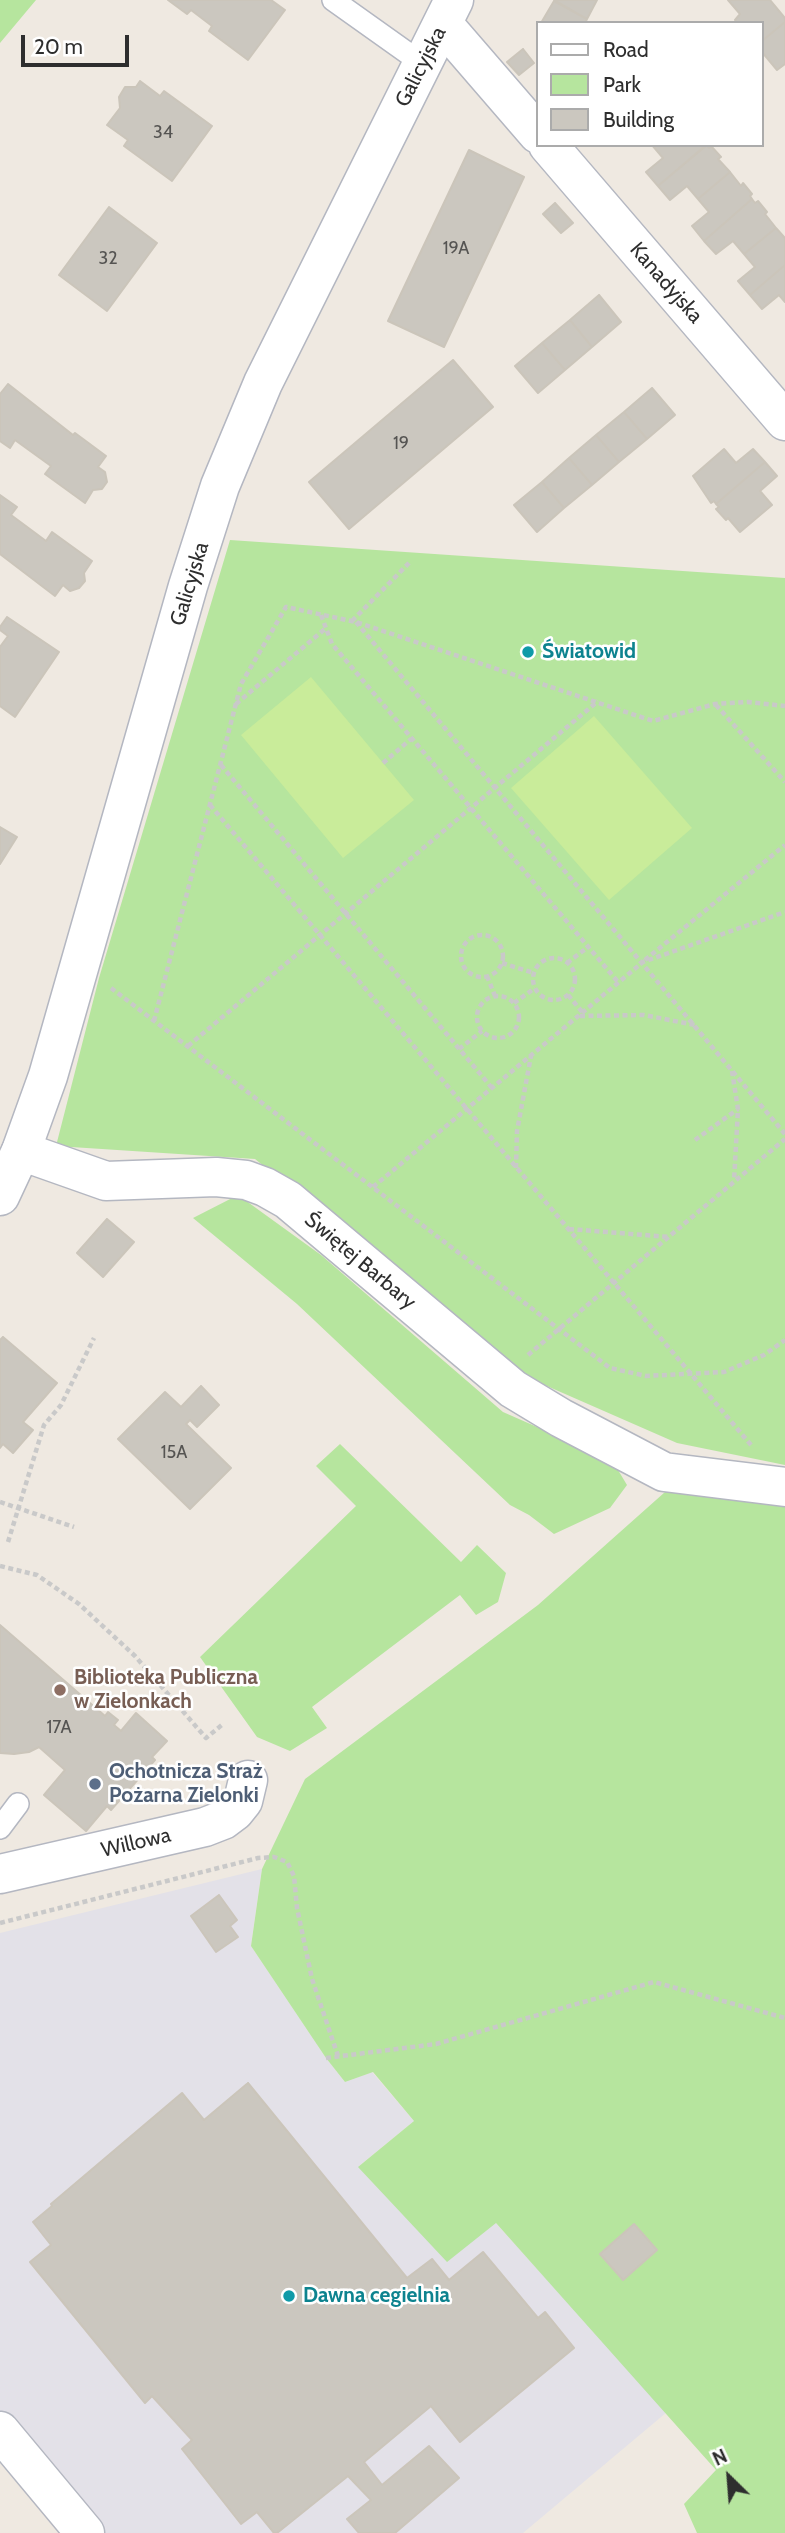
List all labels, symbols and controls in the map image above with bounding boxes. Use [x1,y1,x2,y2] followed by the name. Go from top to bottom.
[24,21,133,65] scale bar
[536,21,764,147] legend
[390,23,452,111] street label: Galicyjska
[34,34,83,59] text: 20 m
[603,37,649,62] text: Road
[603,72,641,97] text: Park
[603,107,674,132] text: Building
[153,122,173,144] house number: 34
[443,238,469,260] house number: 19A
[624,238,708,328] street label: Kanadyjska
[98,248,118,270] house number: 32
[393,433,409,455] house number: 19
[165,539,215,629] street label: Galicyjska
[542,639,636,665] place label: Światowid
[520,644,536,660] marker: Światowid
[299,1207,421,1315] street label: Świętej Barbary
[161,1442,187,1464] house number: 15A
[74,1665,258,1715] place label: Biblioteka Publiczna w Zielonkach
[52,1682,68,1698] marker: Biblioteka Publiczna w Zielonkach
[46,1717,72,1739] house number: 17A
[109,1759,263,1809] place label: Ochotnicza Straż Pożarna Zielonki
[87,1776,103,1792] marker: Ochotnicza Straż Pożarna Zielonki
[99,1823,173,1863] street label: Willowa
[303,2283,450,2309] place label: Dawna cegielnia
[281,2288,297,2304] marker: Dawna cegielnia
[694,2442,764,2512] north arrow
[709,2444,731,2471] text: N

